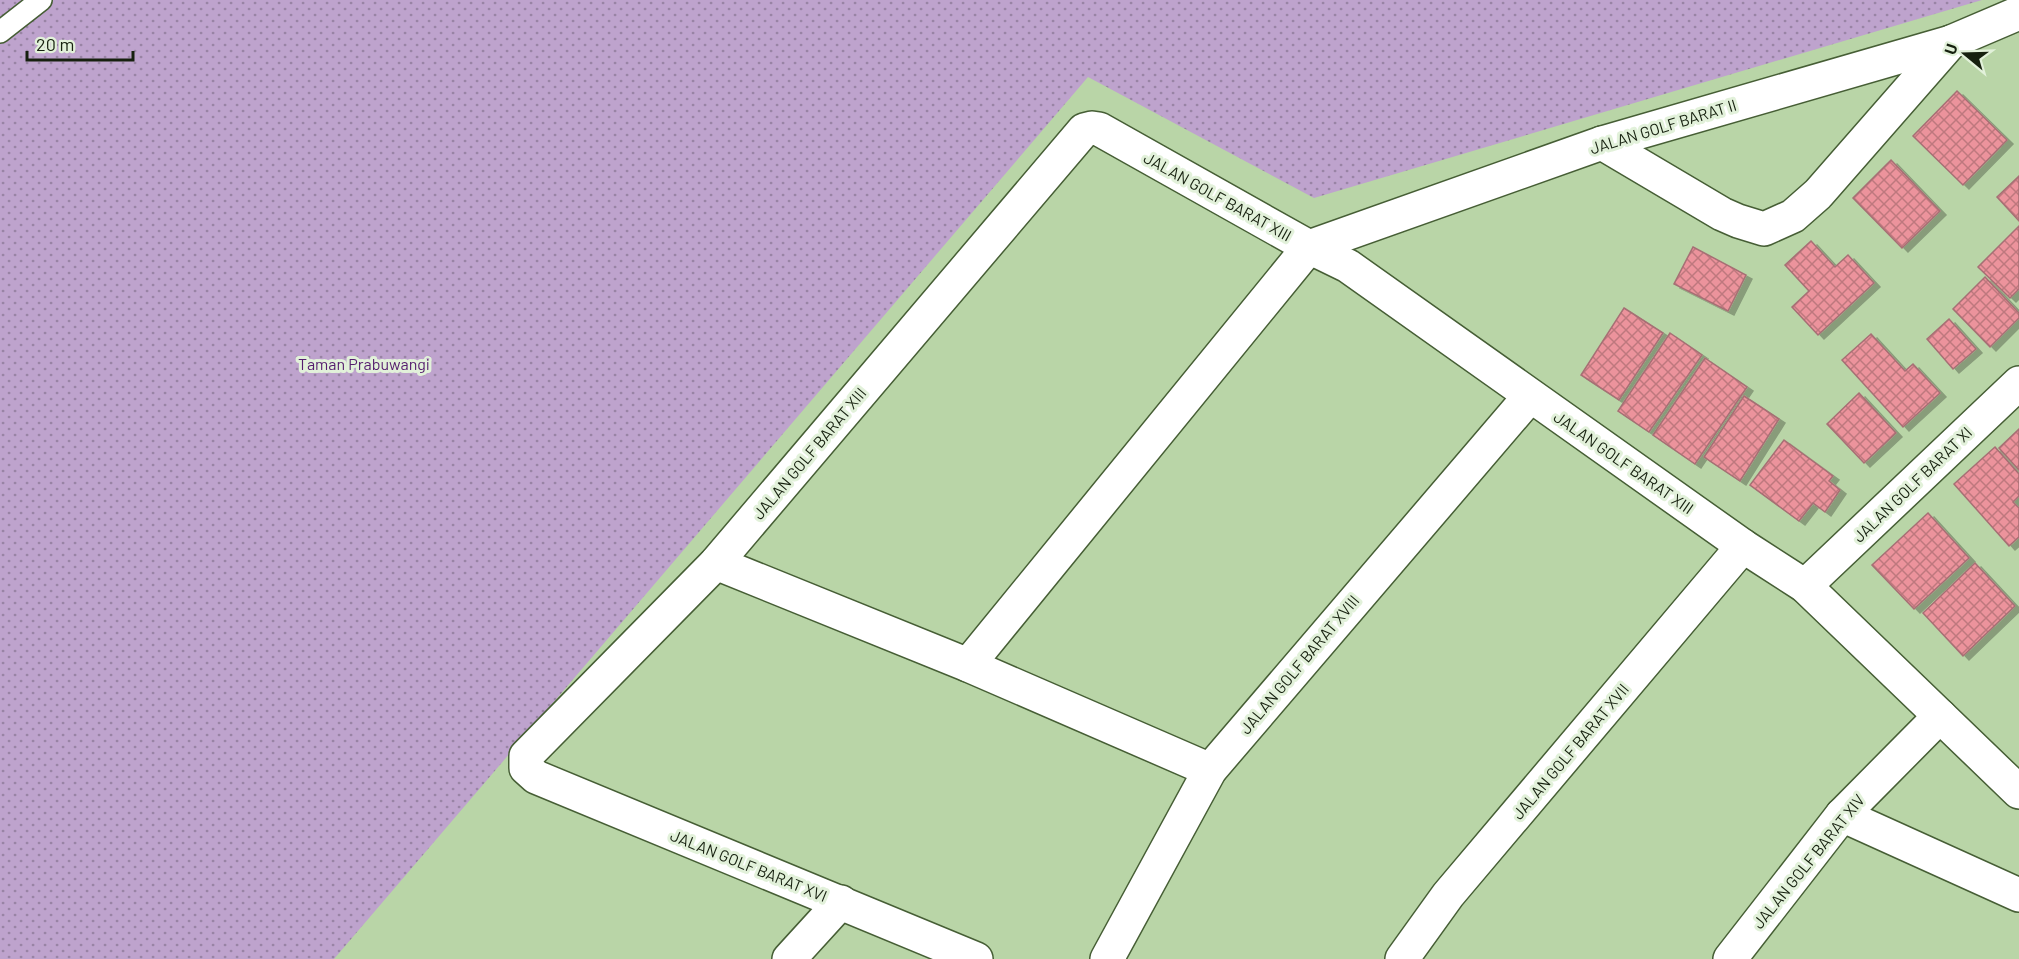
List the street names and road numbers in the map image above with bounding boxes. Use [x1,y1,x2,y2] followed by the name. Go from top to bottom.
[1587,95,1739,157] street label: JALAN GOLF BARAT II
[1141,147,1295,245] street label: JALAN GOLF BARAT XIII
[748,383,870,523] street label: JALAN GOLF BARAT XIII
[1551,407,1697,517] street label: JALAN GOLF BARAT XIII
[1849,422,1975,546] street label: JALAN GOLF BARAT XI
[1235,591,1363,737] street label: JALAN GOLF BARAT XVIII
[1508,679,1632,823] street label: JALAN GOLF BARAT XVII
[1748,790,1868,932] street label: JALAN GOLF BARAT XIV
[668,825,830,905] street label: JALAN GOLF BARAT XVI

